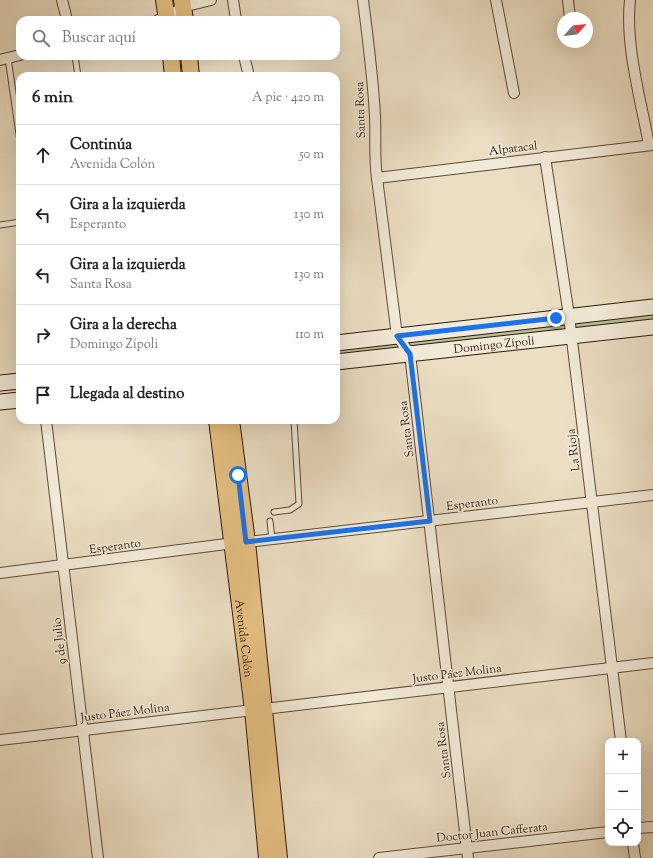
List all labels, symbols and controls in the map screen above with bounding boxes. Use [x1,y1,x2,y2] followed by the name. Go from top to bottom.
[557,12,593,48] north arrow
[16,16,340,60] search box
[30,27,52,49] icon: search
[62,28,136,49] text: Buscar aquí
[351,81,371,139] street label: Santa Rosa
[32,86,73,110] text: 6 min
[252,89,324,107] text: A pie · 420 m
[70,135,132,156] text: Continúa
[488,137,539,161] street label: Alpatacal
[32,144,54,166] icon: ahead
[299,146,324,164] text: 50 m
[70,156,155,174] text: Avenida Colón
[70,195,186,216] text: Gira a la izquierda
[32,204,54,226] icon: left
[294,206,324,224] text: 130 m
[70,216,126,234] text: Esperanto
[70,255,186,276] text: Gira a la izquierda
[32,264,54,286] icon: left
[294,266,324,284] text: 130 m
[70,276,132,294] text: Santa Rosa
[547,309,565,327] route end
[70,315,177,336] text: Gira a la derecha
[32,324,54,346] icon: right
[295,326,324,344] text: 110 m
[453,332,536,359] street label: Domingo Zípoli
[70,336,158,354] text: Domingo Zípoli
[32,384,54,406] icon: arrive
[70,384,185,405] text: Llegada al destino
[395,399,419,458] street label: Santa Rosa
[562,427,586,472] street label: La Rioja
[229,466,247,484] route start
[445,492,499,516] street label: Esperanto
[88,534,143,560] street label: Esperanto
[229,598,257,679] street label: Avenida Colón
[48,616,72,665] street label: 9 de Julio
[411,660,503,689] street label: Justo Páez Molina
[79,699,171,728] street label: Justo Páez Molina
[432,720,456,779] street label: Santa Rosa
[605,738,641,846] map controls
[605,738,641,774] button: +
[605,774,641,810] button: −
[605,810,641,846] button: locate
[435,818,549,848] street label: Doctor Juan Cafferata

